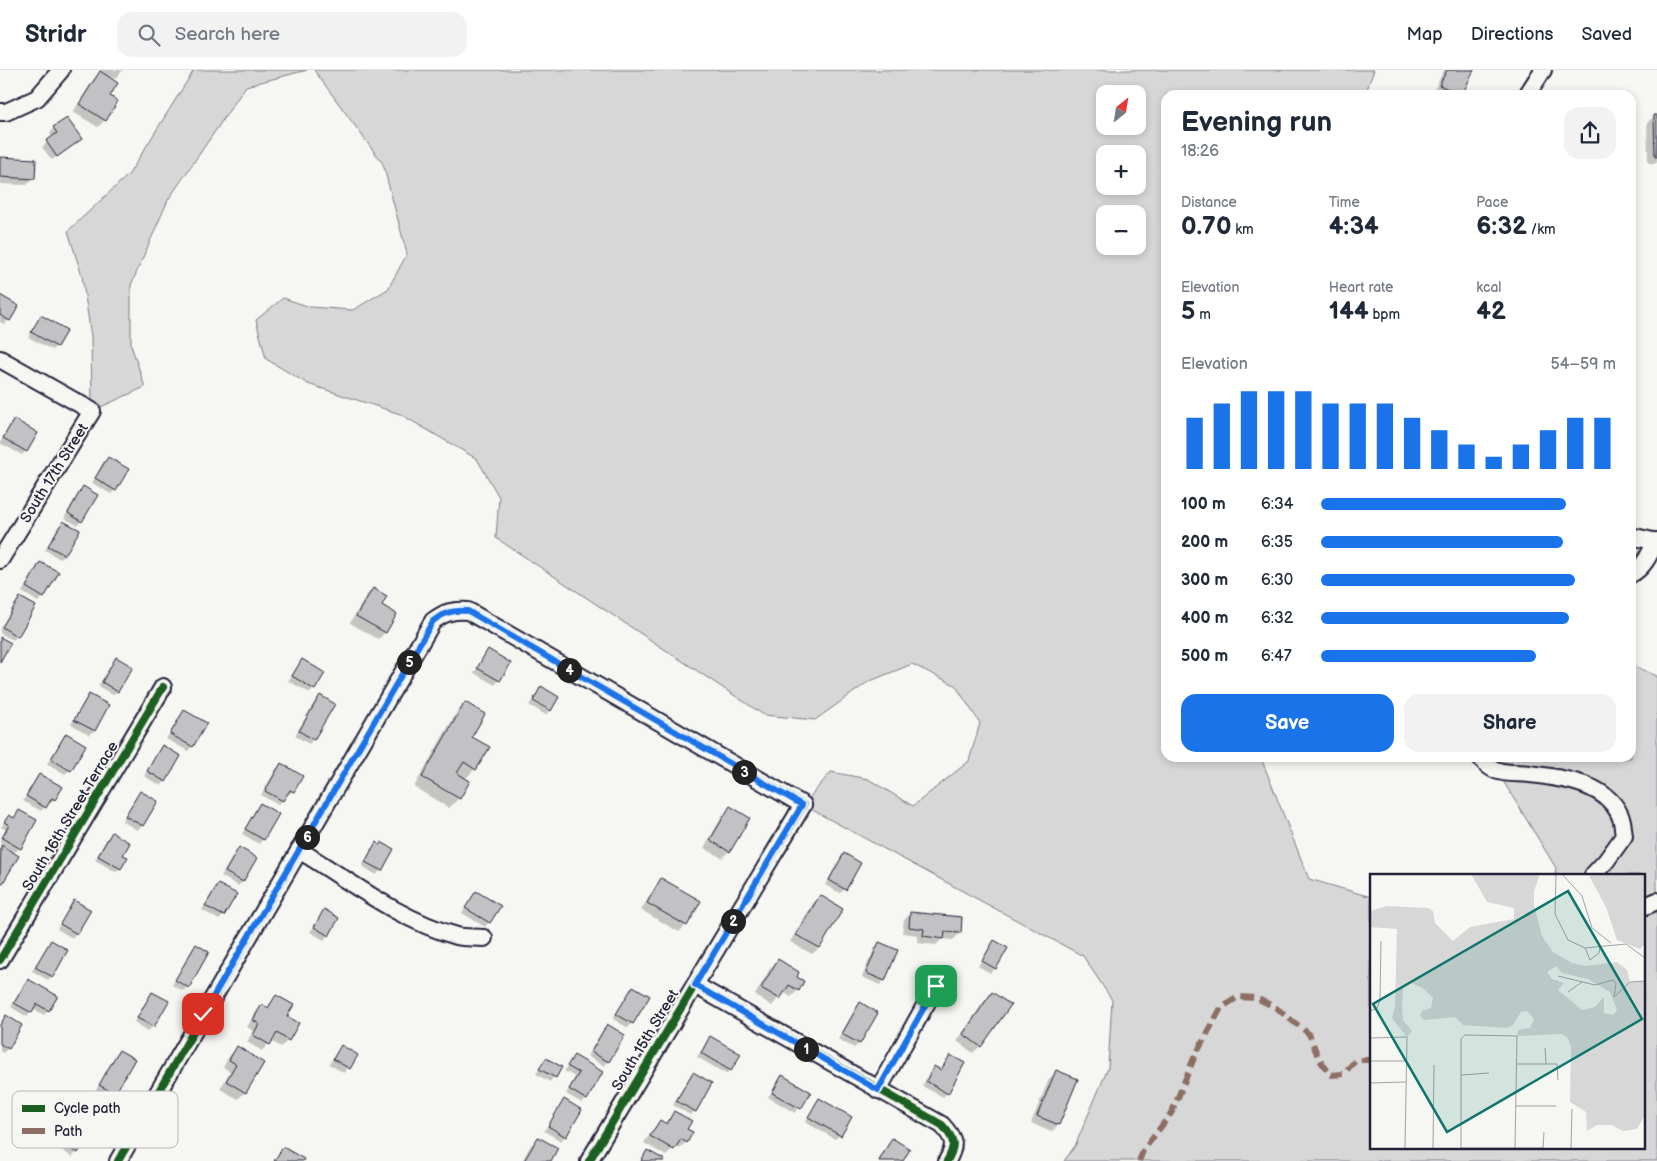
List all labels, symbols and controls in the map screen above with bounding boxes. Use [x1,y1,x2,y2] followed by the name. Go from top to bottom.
[117,12,467,57] search box
[25,20,87,49] text: Stridr
[135,21,163,49] icon: search
[175,23,280,46] text: Search here
[1407,24,1443,45] text: Map
[1471,24,1553,45] text: Directions
[1581,24,1632,45] text: Saved
[1096,85,1146,135] north arrow
[1096,85,1146,255] map controls
[1181,106,1332,139] text: Evening run
[1564,107,1616,159] button: share
[1181,142,1219,161] text: 18:26
[1096,145,1146,195] button: +
[1181,194,1237,211] text: Distance
[1329,194,1360,211] text: Time
[1476,194,1508,211] text: Pace
[1096,205,1146,255] button: −
[1181,211,1231,242] text: 0.70
[1329,211,1379,242] text: 4:34
[1476,211,1527,242] text: 6:32
[1231,221,1254,238] text: km
[1527,221,1556,238] text: /km
[1181,279,1239,296] text: Elevation
[1329,279,1393,296] text: Heart rate
[1476,279,1501,296] text: kcal
[1181,296,1195,327] text: 5
[1329,296,1369,327] text: 144
[1476,296,1506,327] text: 42
[1195,306,1211,323] text: m
[1369,306,1400,323] text: bpm
[1181,355,1248,374] text: Elevation
[1551,355,1616,374] text: 54–59 m
[16,420,93,527] street label: South 17th Street
[1181,495,1226,514] text: 100 m
[1261,495,1294,514] text: 6:34
[1181,533,1228,552] text: 200 m
[1261,533,1293,552] text: 6:35
[1181,571,1228,590] text: 300 m
[1261,571,1293,590] text: 6:30
[1181,609,1228,628] text: 400 m
[1261,609,1293,628] text: 6:32
[1181,647,1228,666] text: 500 m
[1261,647,1292,666] text: 6:47
[396,650,422,674] pin: 5
[405,654,414,671] text: 5
[556,658,582,682] pin: 4
[565,662,574,679] text: 4
[1181,694,1394,752] button: Save
[1404,694,1616,752] button: Share
[18,738,123,895] street label: South 16th Street Terrace
[732,760,756,784] pin: 3
[740,764,749,781] text: 3
[294,824,320,850] pin: 6
[303,829,312,846] text: 6
[1370,874,1644,1148] inset map
[720,908,746,934] pin: 2
[729,913,738,930] text: 2
[915,965,957,1007] pin
[922,972,950,1000] icon: arrive
[608,986,683,1094] street label: South 15th Street
[182,993,224,1035] pin
[189,1000,217,1028] icon: check
[794,1036,818,1062] pin: 1
[804,1041,809,1058] text: 1
[12,1091,178,1148] legend
[54,1100,121,1117] text: Cycle path
[54,1123,82,1140] text: Path

